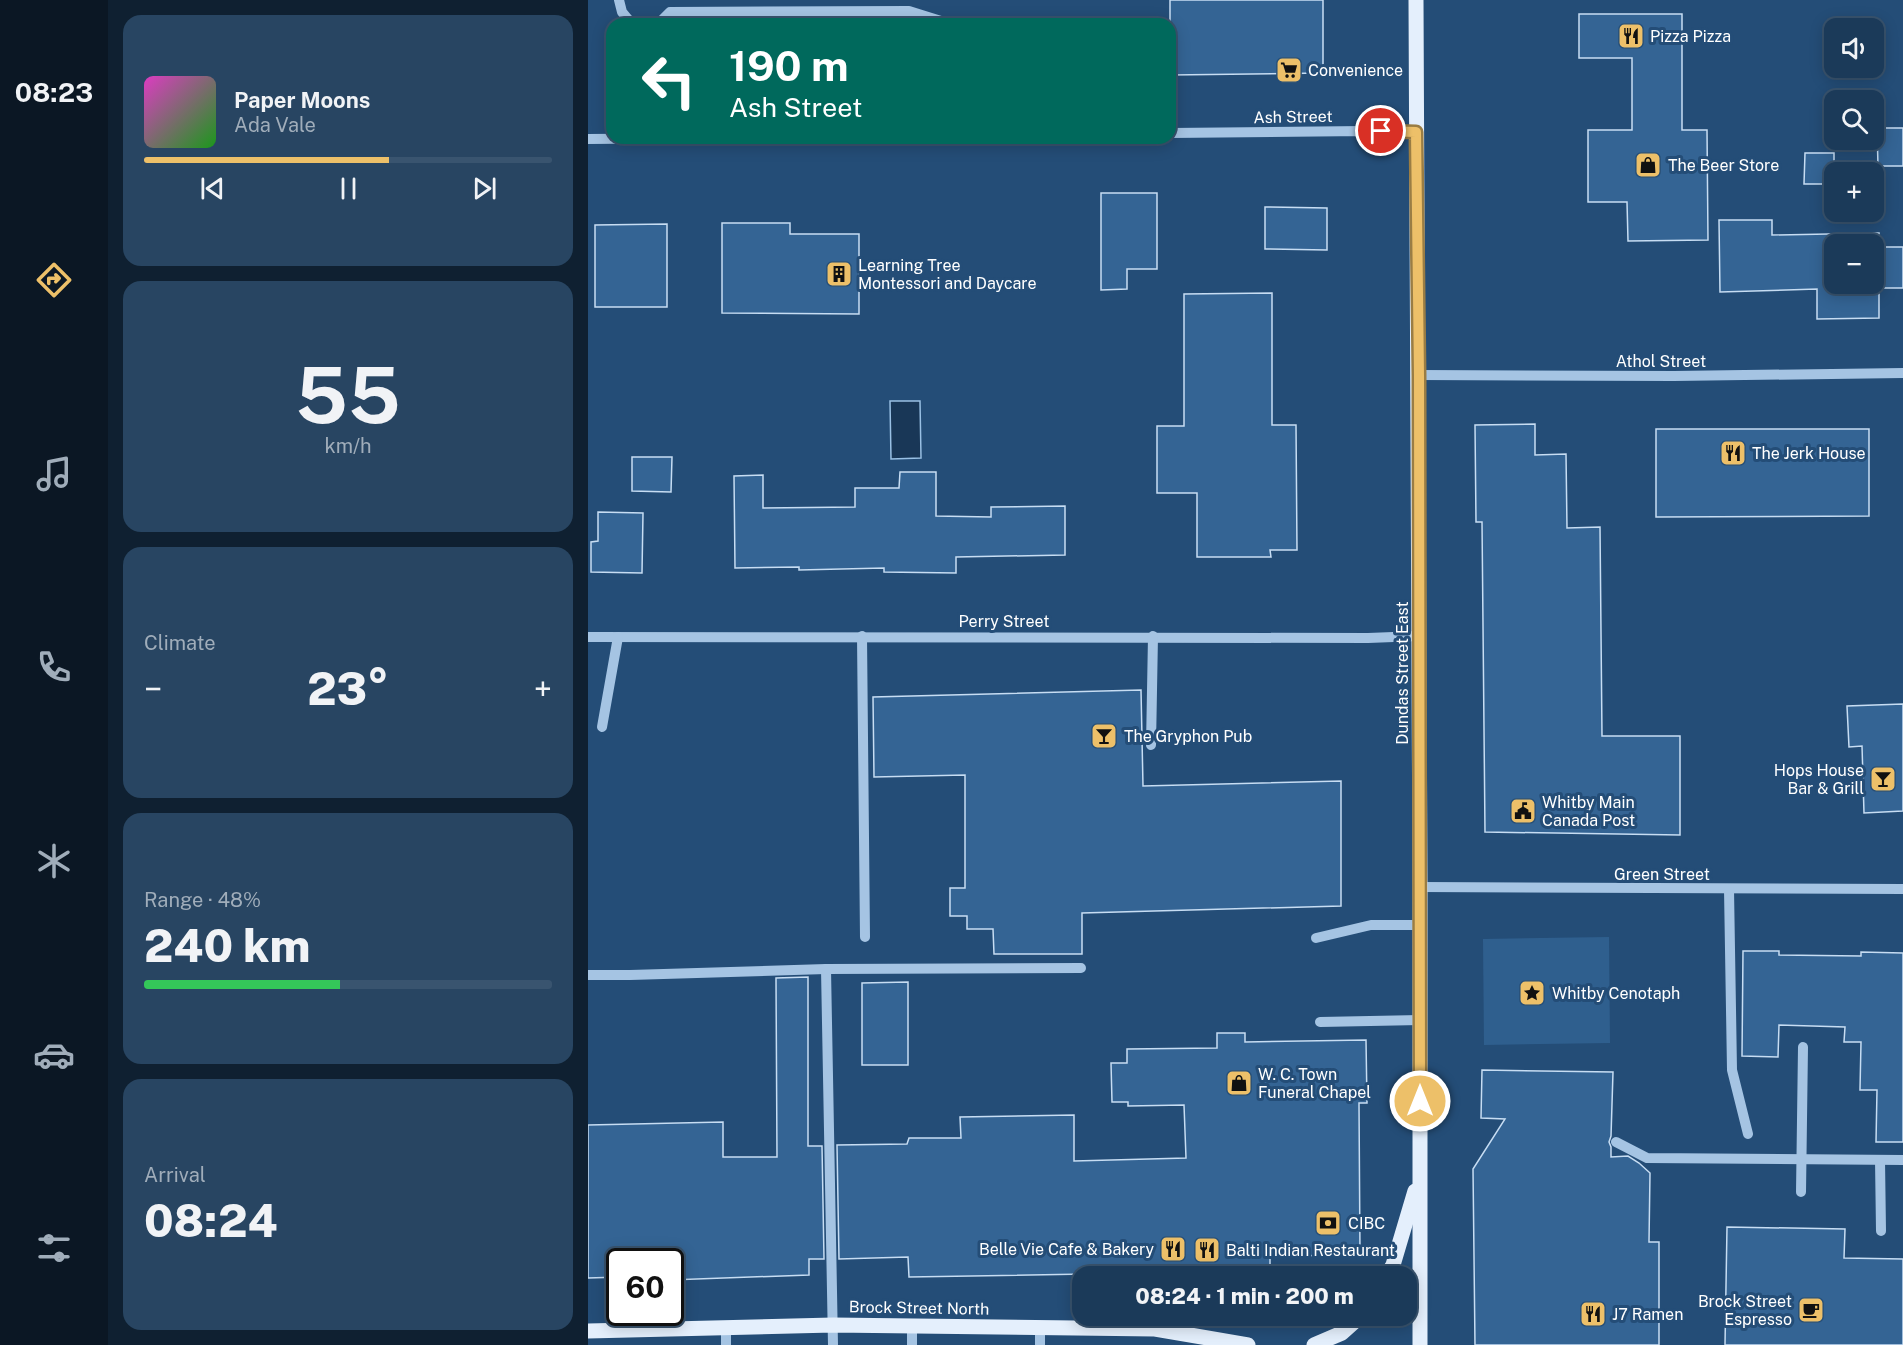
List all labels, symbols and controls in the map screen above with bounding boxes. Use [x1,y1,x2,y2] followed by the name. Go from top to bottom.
[1824,18,1884,294] map controls
[1824,18,1884,78] button: sound
[1616,21,1646,51] restaurant icon: Pizza Pizza
[1650,27,1731,46] place label: Pizza Pizza
[729,41,849,90] text: 190 m
[630,42,708,120] icon: left
[1274,55,1304,85] supermarket icon: Convenience
[1308,61,1403,80] place label: Convenience
[15,76,93,108] text: 08:23
[234,87,370,113] text: Paper Moons
[1824,90,1884,150] button: search
[729,91,862,123] text: Ash Street
[1355,105,1406,156] pin
[1253,107,1333,127] street label: Ash Street
[234,113,316,137] text: Ada Vale
[1364,114,1397,147] icon: arrive
[1633,150,1663,180] shop icon: The Beer Store
[1668,156,1779,175] place label: The Beer Store
[1824,162,1884,222] button: +
[196,172,229,205] icon: previous
[332,172,365,205] icon: pause
[468,172,501,205] icon: next
[1824,234,1884,294] button: −
[858,256,1037,293] place label: Learning Tree Montessori and Daycare
[33,259,75,301] icon: directions
[824,259,854,289] building icon: Learning Tree Montessori and Daycare
[295,349,401,441] text: 55
[1616,352,1706,371] street label: Athol Street
[324,434,372,458] text: km/h
[1718,438,1748,468] restaurant icon: The Jerk House
[1752,444,1866,463] place label: The Jerk House
[33,453,75,495] icon: music
[1393,601,1412,745] street label: Dundas Street East
[959,612,1049,631] street label: Perry Street
[144,631,216,655] text: Climate
[33,646,75,688] icon: phone
[307,662,389,715] text: 23°
[144,670,162,708] text: −
[534,670,552,708] text: +
[1089,721,1119,751] bar icon: The Gryphon Pub
[1124,727,1252,746] place label: The Gryphon Pub
[1774,761,1864,798] place label: Hops House Bar & Grill
[1868,764,1898,794] bar icon: Hops House Bar & Grill
[1542,793,1635,830] place label: Whitby Main Canada Post
[1508,796,1538,826] public building icon: Whitby Main Canada Post
[33,840,75,882] icon: climate
[1614,865,1710,884] street label: Green Street
[144,888,261,912] text: Range · 48%
[144,919,310,972] text: 240 km
[1517,978,1547,1008] place icon: Whitby Cenotaph
[1552,984,1680,1003] place label: Whitby Cenotaph
[33,1034,75,1076] icon: car
[1258,1065,1371,1102] place label: W. C. Town Funeral Chapel
[1224,1068,1254,1098] shop icon: W. C. Town Funeral Chapel
[1388,1069,1452,1133] position arrow
[144,1163,206,1187] text: Arrival
[144,1194,278,1247] text: 08:24
[1313,1208,1343,1238] bank icon: CIBC
[1348,1214,1385,1233] place label: CIBC
[33,1227,75,1269] icon: filters
[1158,1234,1188,1264] restaurant icon: Belle Vie Cafe & Bakery
[1192,1235,1222,1265] restaurant icon: Balti Indian Restaurant
[979,1240,1154,1259] place label: Belle Vie Cafe & Bakery
[1226,1241,1395,1260] place label: Balti Indian Restaurant
[606,1248,684,1326] speed limit sign: 60
[1135,1283,1354,1309] text: 08:24 · 1 min · 200 m
[1698,1292,1792,1329] place label: Brock Street Espresso
[1796,1295,1826,1325] cafe icon: Brock Street Espresso
[849,1297,989,1319] street label: Brock Street North
[1578,1299,1608,1329] restaurant icon: J7 Ramen
[1612,1305,1683,1324] place label: J7 Ramen

